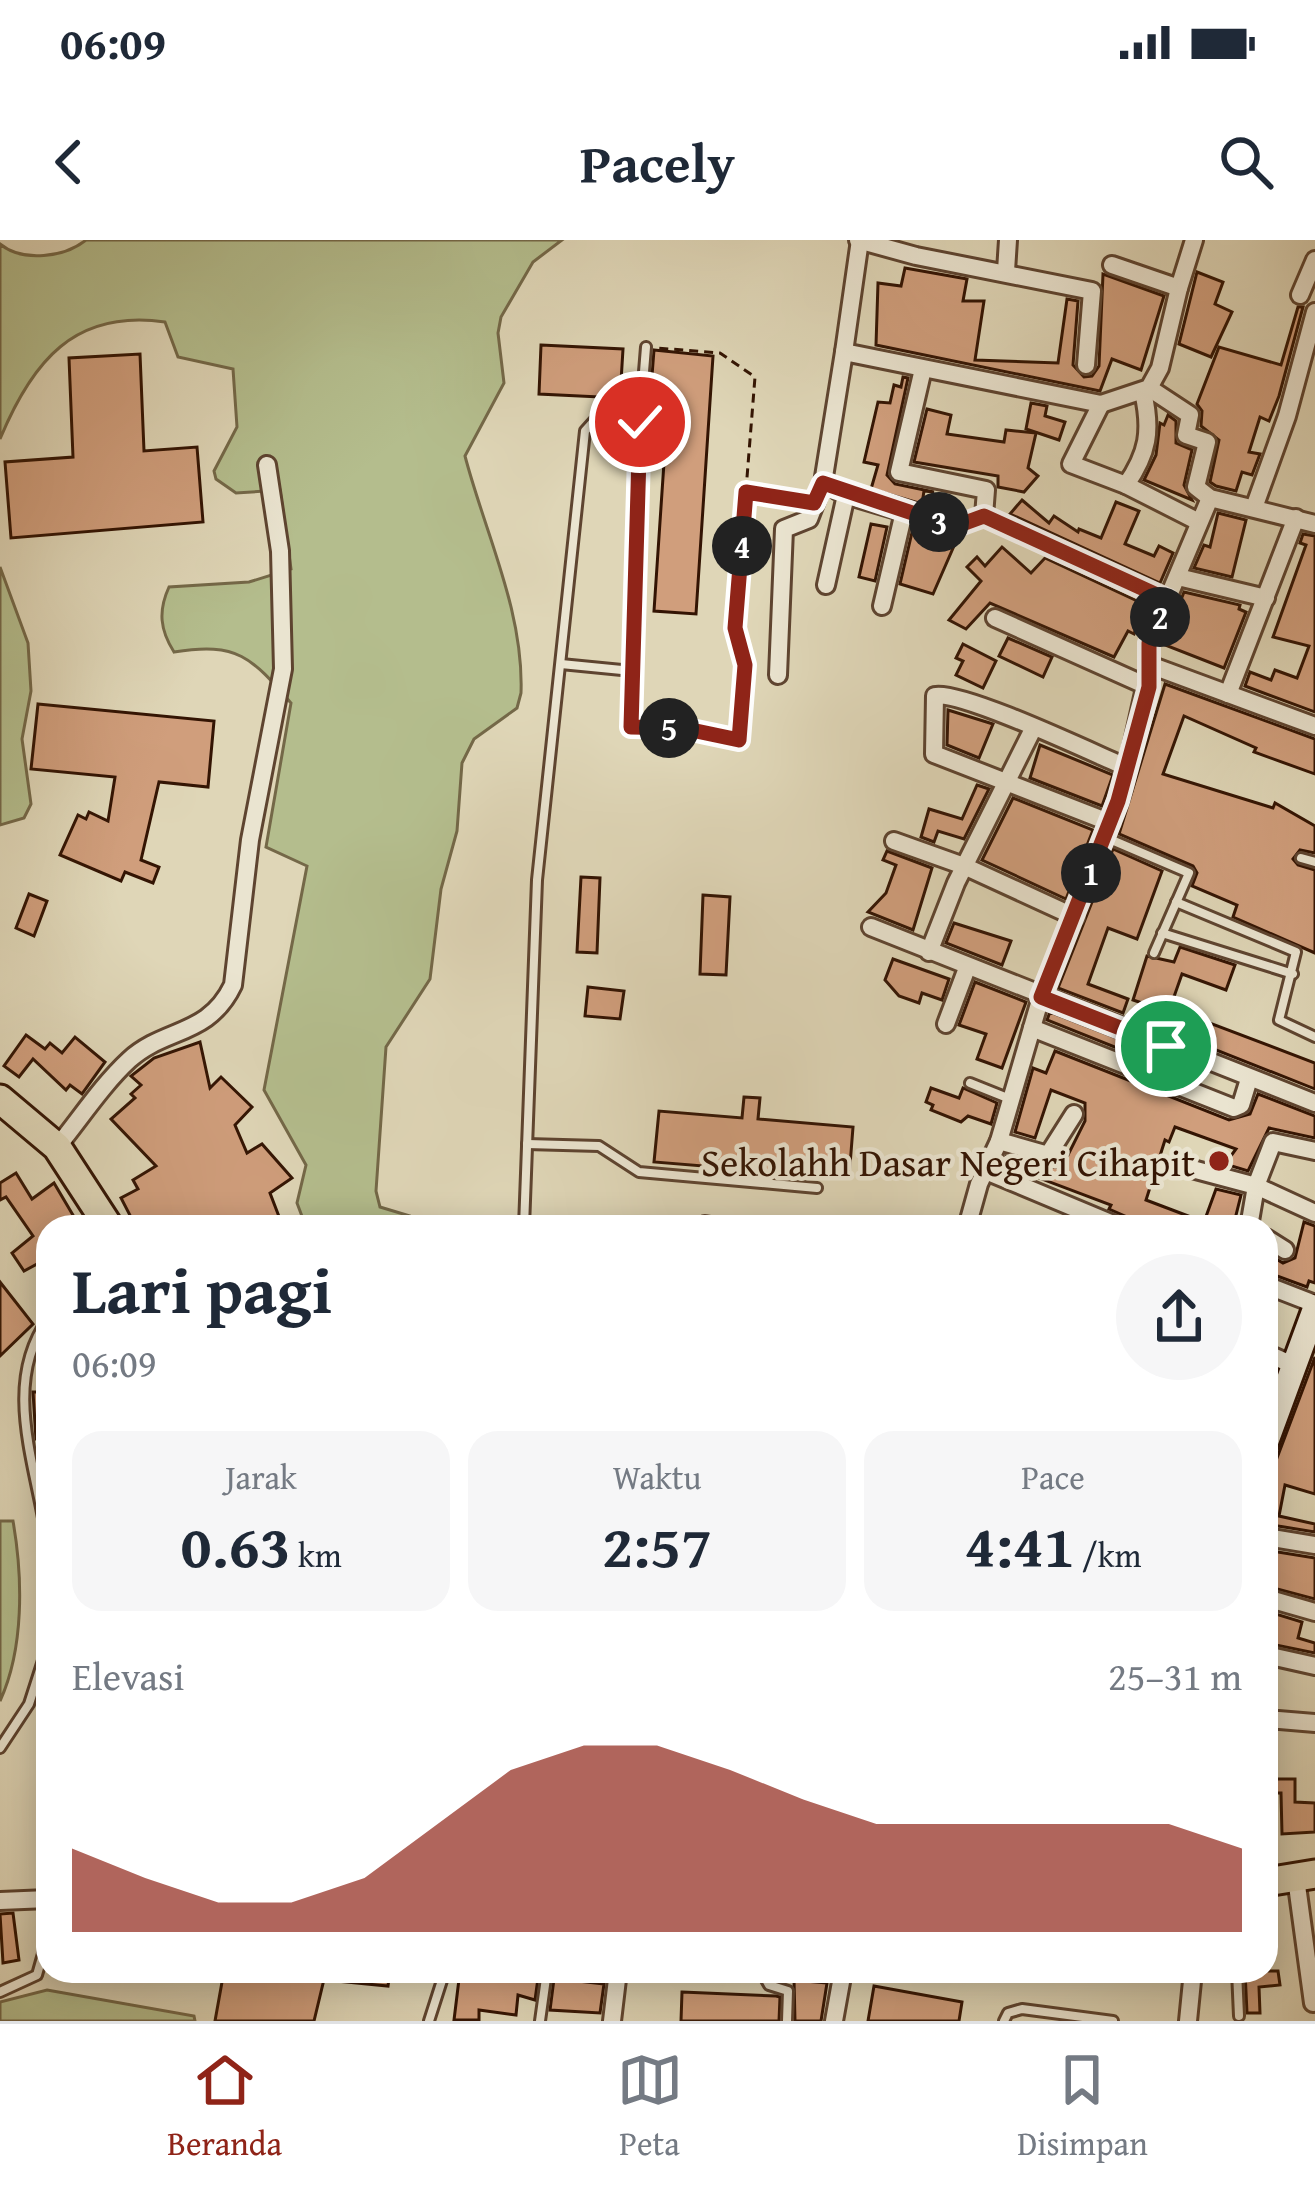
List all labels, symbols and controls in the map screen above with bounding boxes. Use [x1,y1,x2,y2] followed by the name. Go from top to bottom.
[60,10,166,75] text: 06:09
[580,123,735,202] text: Pacely
[36,129,102,195] icon: back
[1213,129,1279,195] icon: search
[589,371,691,473] pin
[607,389,673,455] icon: check
[909,492,969,552] pin: 3
[930,498,948,546] text: 3
[712,516,772,576] pin: 4
[733,522,751,570] text: 4
[1130,587,1190,647] pin: 2
[1151,593,1169,641] text: 2
[639,698,699,758] pin: 5
[660,704,678,752] text: 5
[1061,843,1121,903] pin: 1
[1082,849,1100,897] text: 1
[1115,995,1217,1097] pin
[1133,1013,1199,1079] icon: arrive
[701,1133,1195,1190] place label: Sekolahh Dasar Negeri Cihapit
[1206,1148,1232,1174] marker: Sekolahh Dasar Negeri Cihapit
[72,1240,332,1337] text: Lari pagi
[1116,1254,1242,1380] button: share
[72,1334,157,1391] text: 06:09
[225,1453,297,1501] text: Jarak
[613,1453,701,1501] text: Waktu
[1021,1453,1085,1501] text: Pace
[180,1501,291,1589] text: 0.63
[602,1501,712,1589] text: 2:57
[965,1501,1075,1589] text: 4:41
[291,1531,342,1579] text: km
[1075,1531,1141,1579] text: /km
[72,1647,185,1704] text: Elevasi
[1108,1647,1242,1704] text: 25–31 m
[167,2047,282,2167] tab: Beranda
[617,2047,683,2167] tab: Peta
[1017,2047,1148,2167] tab: Disimpan

